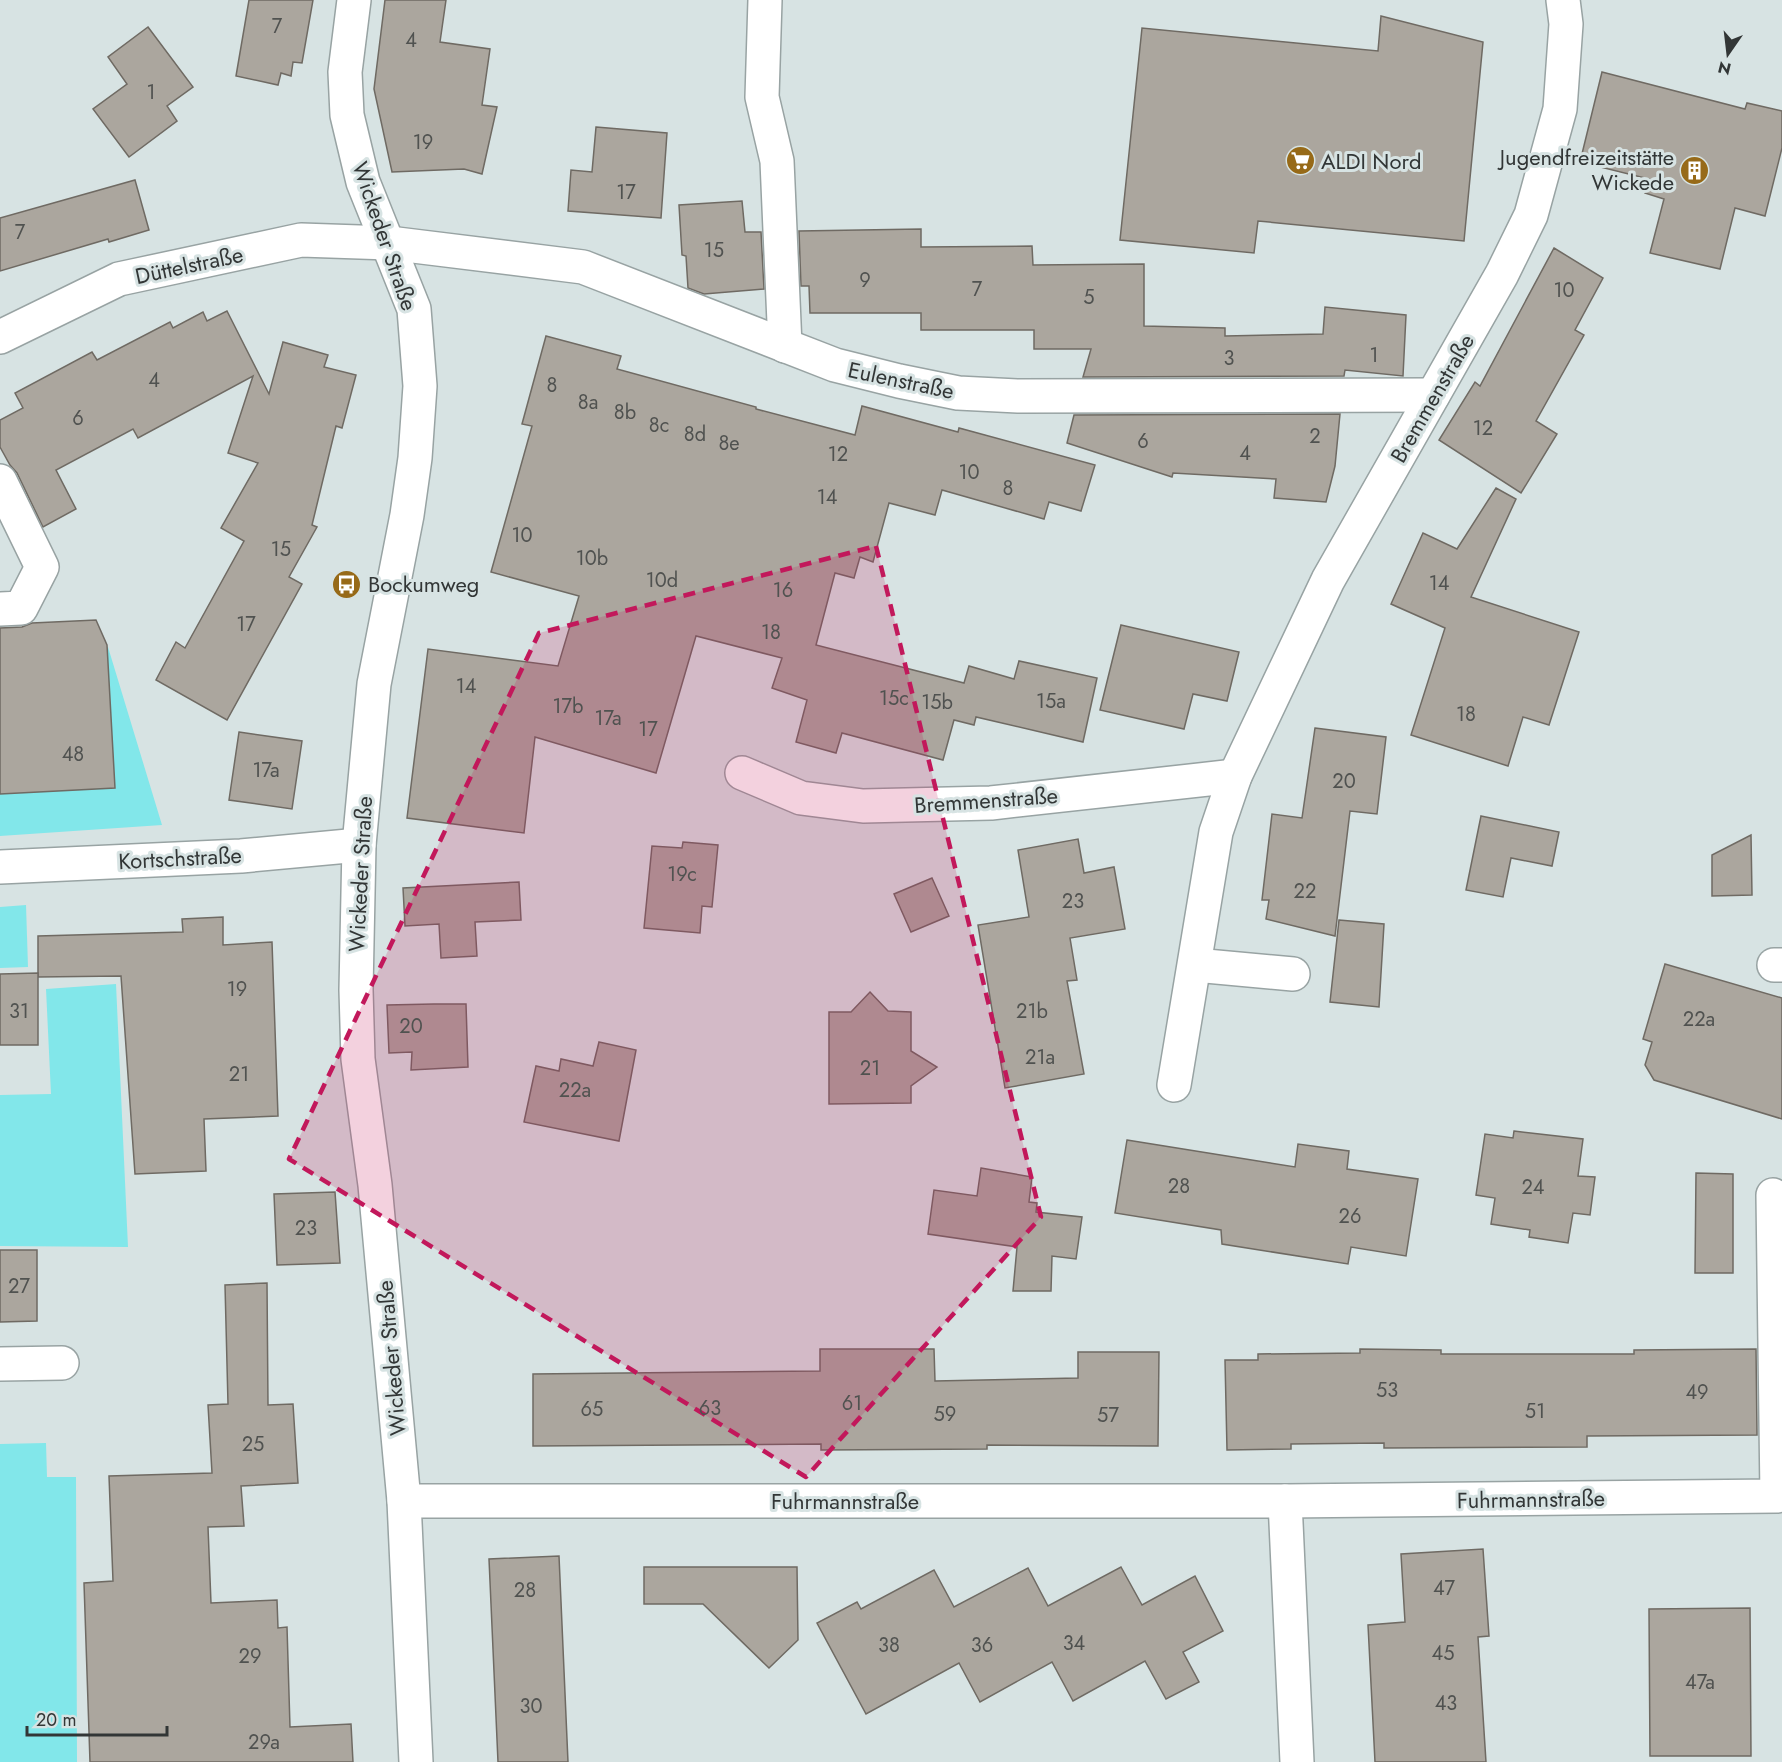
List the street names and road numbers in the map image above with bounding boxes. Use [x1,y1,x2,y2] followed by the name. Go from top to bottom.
[344,157,426,315] street label: Wickeder Straße
[132,238,246,292] street label: Düttelstraße
[1382,328,1482,468] street label: Bremmenstraße
[845,353,957,407] street label: Eulenstraße
[913,779,1059,821] street label: Bremmenstraße
[340,795,380,953] street label: Wickeder Straße
[117,839,243,877] street label: Kortschstraße
[368,1279,414,1437] street label: Wickeder Straße
[1457,1482,1605,1516] street label: Fuhrmannstraße
[771,1485,919,1517] street label: Fuhrmannstraße

